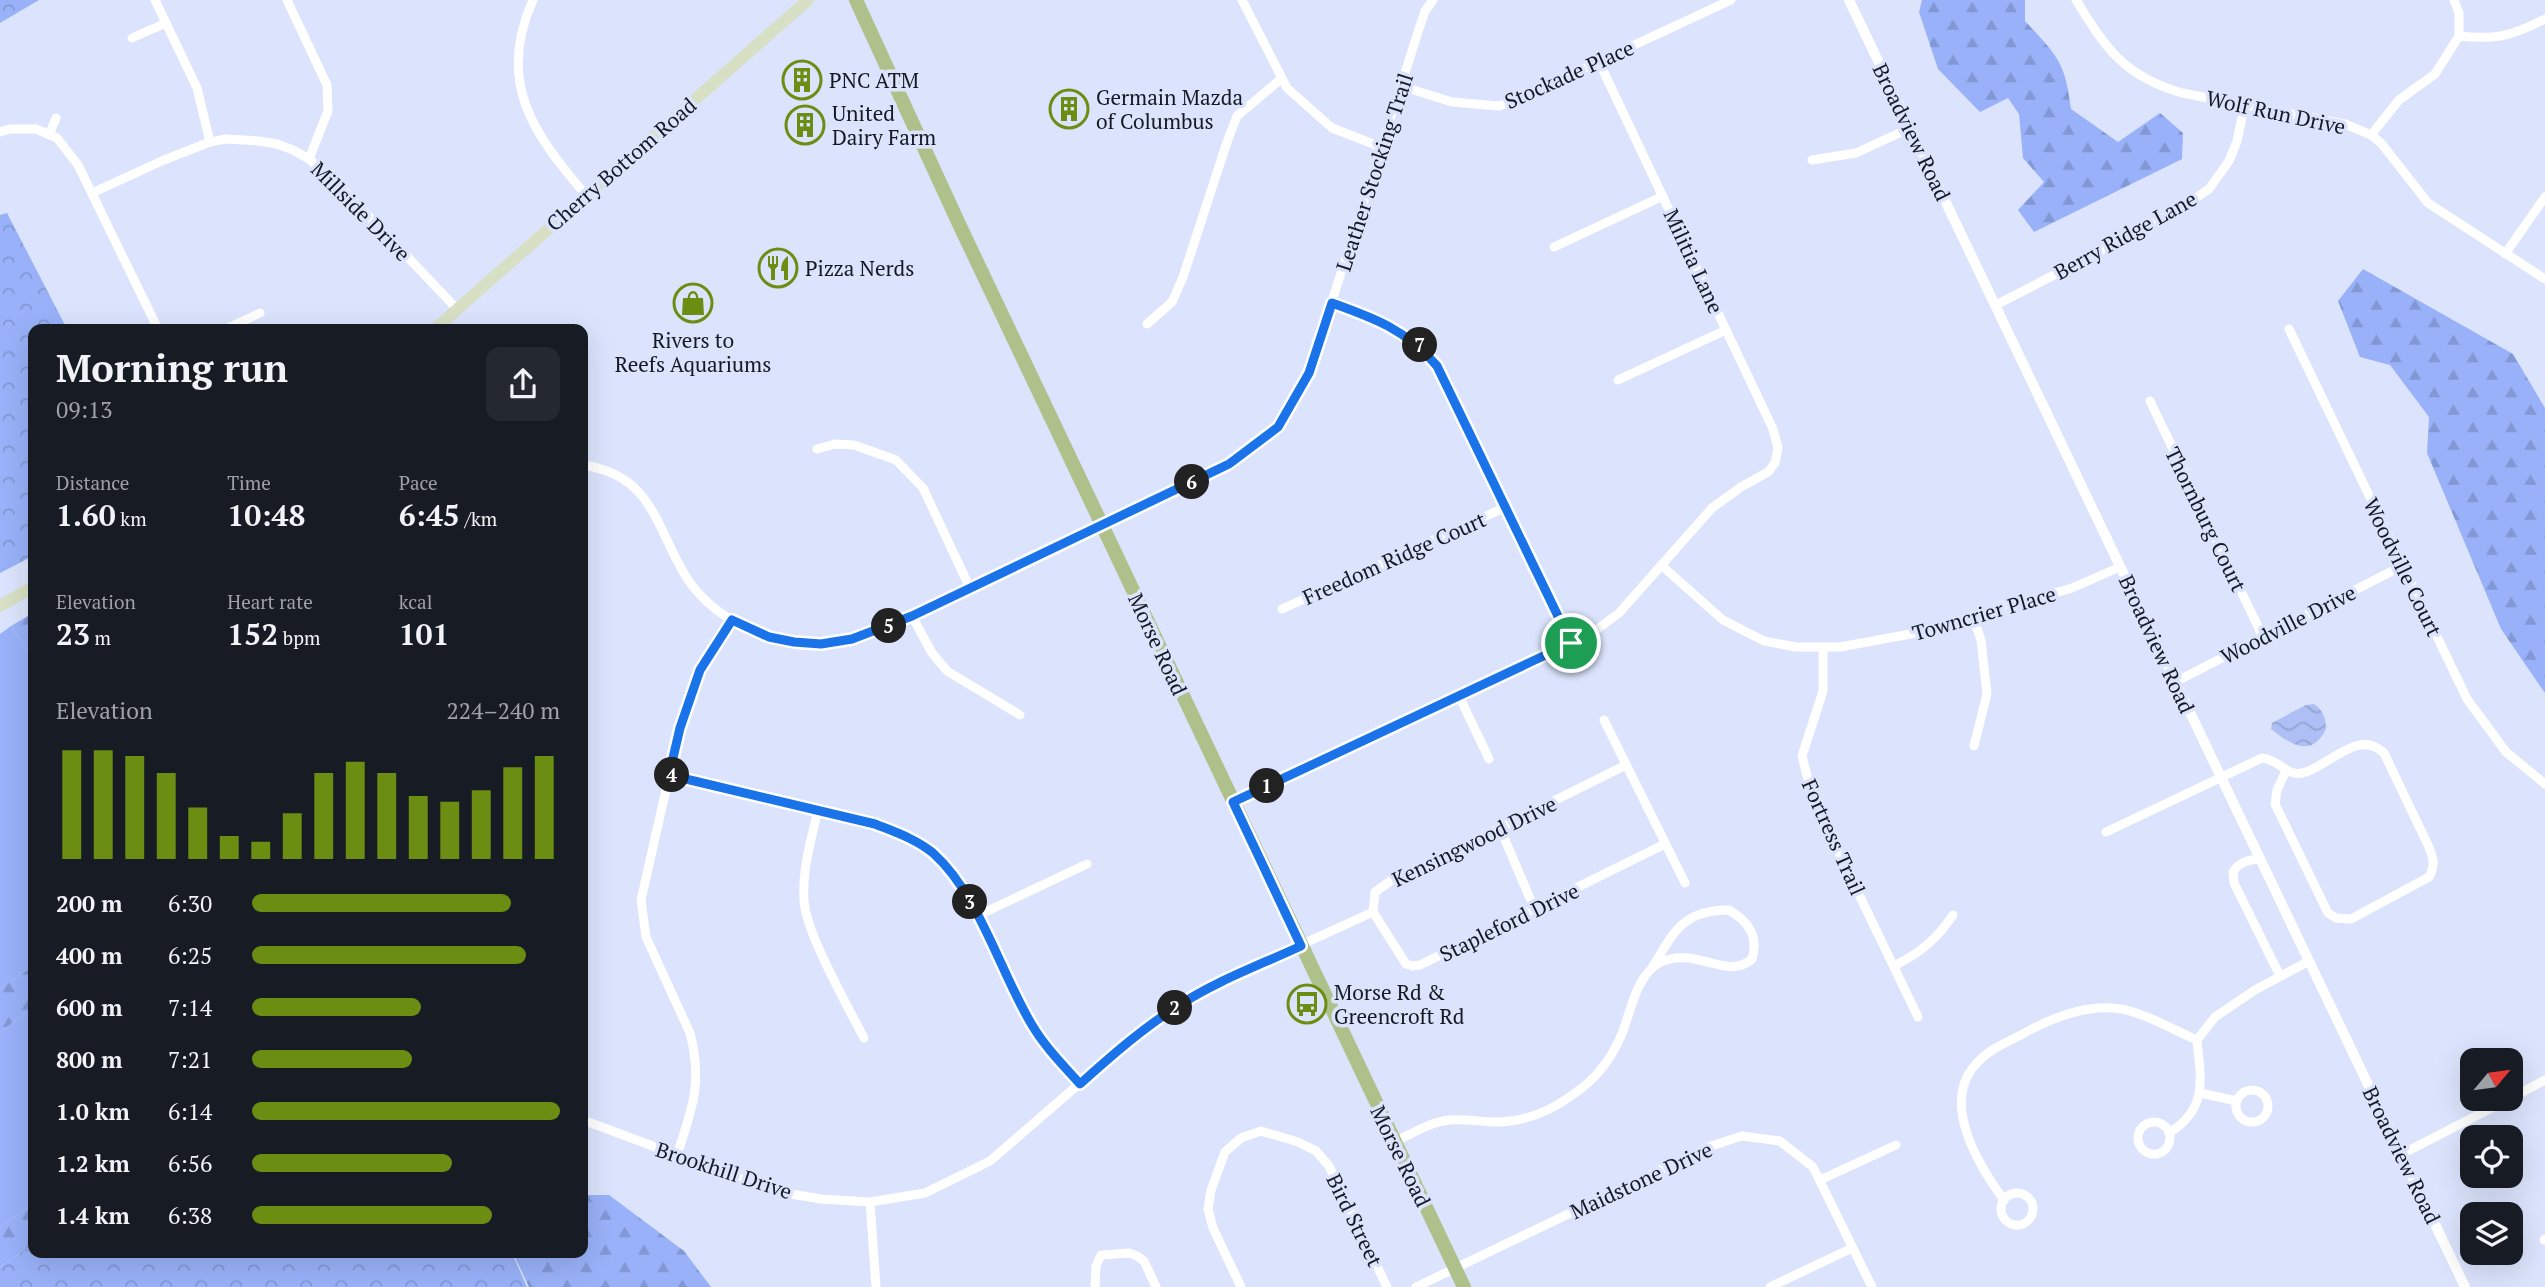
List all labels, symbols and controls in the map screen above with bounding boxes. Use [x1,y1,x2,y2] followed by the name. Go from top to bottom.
[1500,33,1638,115] street label: Stockade Place
[781,59,823,101] building icon: PNC ATM
[1867,59,1958,206] street label: Broadview Road
[829,66,919,94] place label: PNC ATM
[1329,69,1419,275] street label: Leather Stocking Trail
[1096,83,1243,135] place label: Germain Mazda of Columbus
[2204,84,2348,140] street label: Wolf Run Drive
[1048,88,1090,130] building icon: Germain Mazda of Columbus
[540,91,702,237] street label: Cherry Bottom Road
[832,99,936,151] place label: United Dairy Farm
[784,104,826,146] building icon: United Dairy Farm
[305,155,417,267] street label: Millside Drive
[2049,184,2201,286] street label: Berry Ridge Lane
[1658,204,1730,318] street label: Militia Lane
[757,247,799,289] restaurant icon: Pizza Nerds
[805,254,914,282] place label: Pizza Nerds
[672,282,714,324] shop icon: Rivers to Reefs Aquariums
[615,326,771,378] place label: Rivers to Reefs Aquariums
[1402,328,1438,362] pin: 7
[1414,332,1425,357] text: 7
[56,343,288,393] text: Morning run
[486,347,560,421] button: share
[56,394,113,425] text: 09:13
[2159,442,2253,596] street label: Thornburg Court
[1174,464,1210,500] pin: 6
[1186,469,1197,494] text: 6
[56,470,129,495] text: Distance
[227,470,271,495] text: Time
[399,470,438,495] text: Pace
[2357,493,2449,641] street label: Woodville Court
[56,495,116,535] text: 1.60
[227,495,305,535] text: 10:48
[399,495,460,535] text: 6:45
[1298,505,1490,611] street label: Freedom Ridge Court
[116,506,147,531] text: km
[460,506,497,531] text: /km
[2113,570,2201,718] street label: Broadview Road
[2215,578,2361,670] street label: Woodville Drive
[1909,579,2059,647] street label: Towncrier Place
[1122,588,1194,700] street label: Morse Road
[56,589,136,614] text: Elevation
[227,589,313,614] text: Heart rate
[399,589,432,614] text: kcal
[872,608,906,644] pin: 5
[883,613,894,638] text: 5
[1541,613,1601,673] pin
[56,614,90,654] text: 23
[227,614,278,654] text: 152
[399,614,450,654] text: 101
[1552,624,1590,662] icon: arrive
[90,625,111,650] text: m
[278,625,320,650] text: bpm
[56,695,153,726] text: Elevation
[447,695,560,726] text: 224–240 m
[654,758,690,792] pin: 4
[666,762,677,787] text: 4
[1250,768,1284,804] pin: 1
[1261,773,1272,798] text: 1
[1796,774,1872,900] street label: Fortress Trail
[1387,789,1561,893] street label: Kensingwood Drive
[1435,876,1583,968] street label: Stapleford Drive
[953,884,988,920] pin: 3
[56,888,122,919] text: 200 m
[168,888,212,919] text: 6:30
[964,889,975,914] text: 3
[56,940,122,971] text: 400 m
[168,940,212,971] text: 6:25
[1334,978,1465,1030] place label: Morse Rd & Greencroft Rd
[1286,983,1328,1025] bus stop icon: Morse Rd & Greencroft Rd
[1158,990,1192,1026] pin: 2
[56,992,122,1023] text: 600 m
[168,992,212,1023] text: 7:14
[1169,995,1180,1020] text: 2
[56,1044,122,1075] text: 800 m
[168,1044,212,1075] text: 7:21
[2460,1048,2524,1111] north arrow
[2460,1048,2523,1265] map controls
[2357,1082,2448,1229] street label: Broadview Road
[56,1096,130,1127] text: 1.0 km
[168,1096,212,1127] text: 6:14
[1364,1101,1438,1212] street label: Morse Road
[2460,1125,2523,1188] button: locate
[652,1135,796,1205] street label: Brookhill Drive
[1566,1135,1716,1225] street label: Maidstone Drive
[56,1148,130,1179] text: 1.2 km
[168,1148,212,1179] text: 6:56
[1320,1169,1390,1271] street label: Bird Street
[56,1200,130,1231] text: 1.4 km
[168,1200,212,1231] text: 6:38
[2460,1202,2523,1265] button: layers

